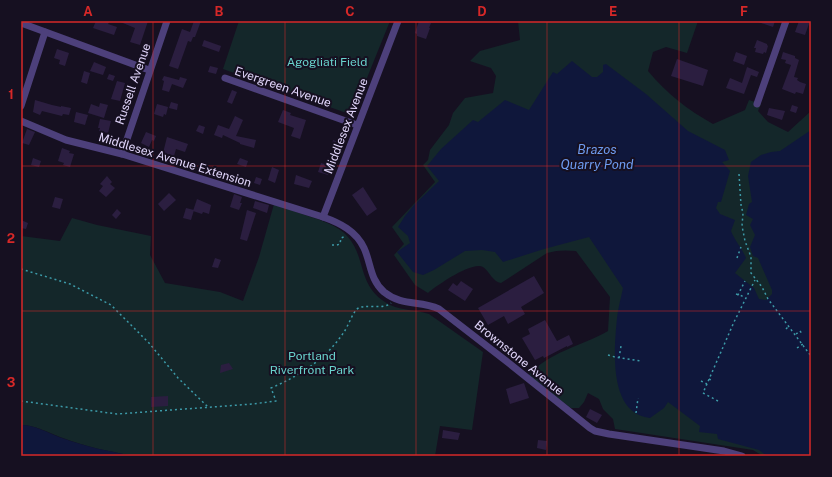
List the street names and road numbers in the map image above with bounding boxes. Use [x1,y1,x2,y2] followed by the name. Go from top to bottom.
[113,41,154,127] street label: Russell Avenue
[233,64,333,110] street label: Evergreen Avenue
[321,76,371,176] street label: Middlesex Avenue
[97,130,253,190] street label: Middlesex Avenue Extension
[472,318,567,398] street label: Brownstone Avenue

